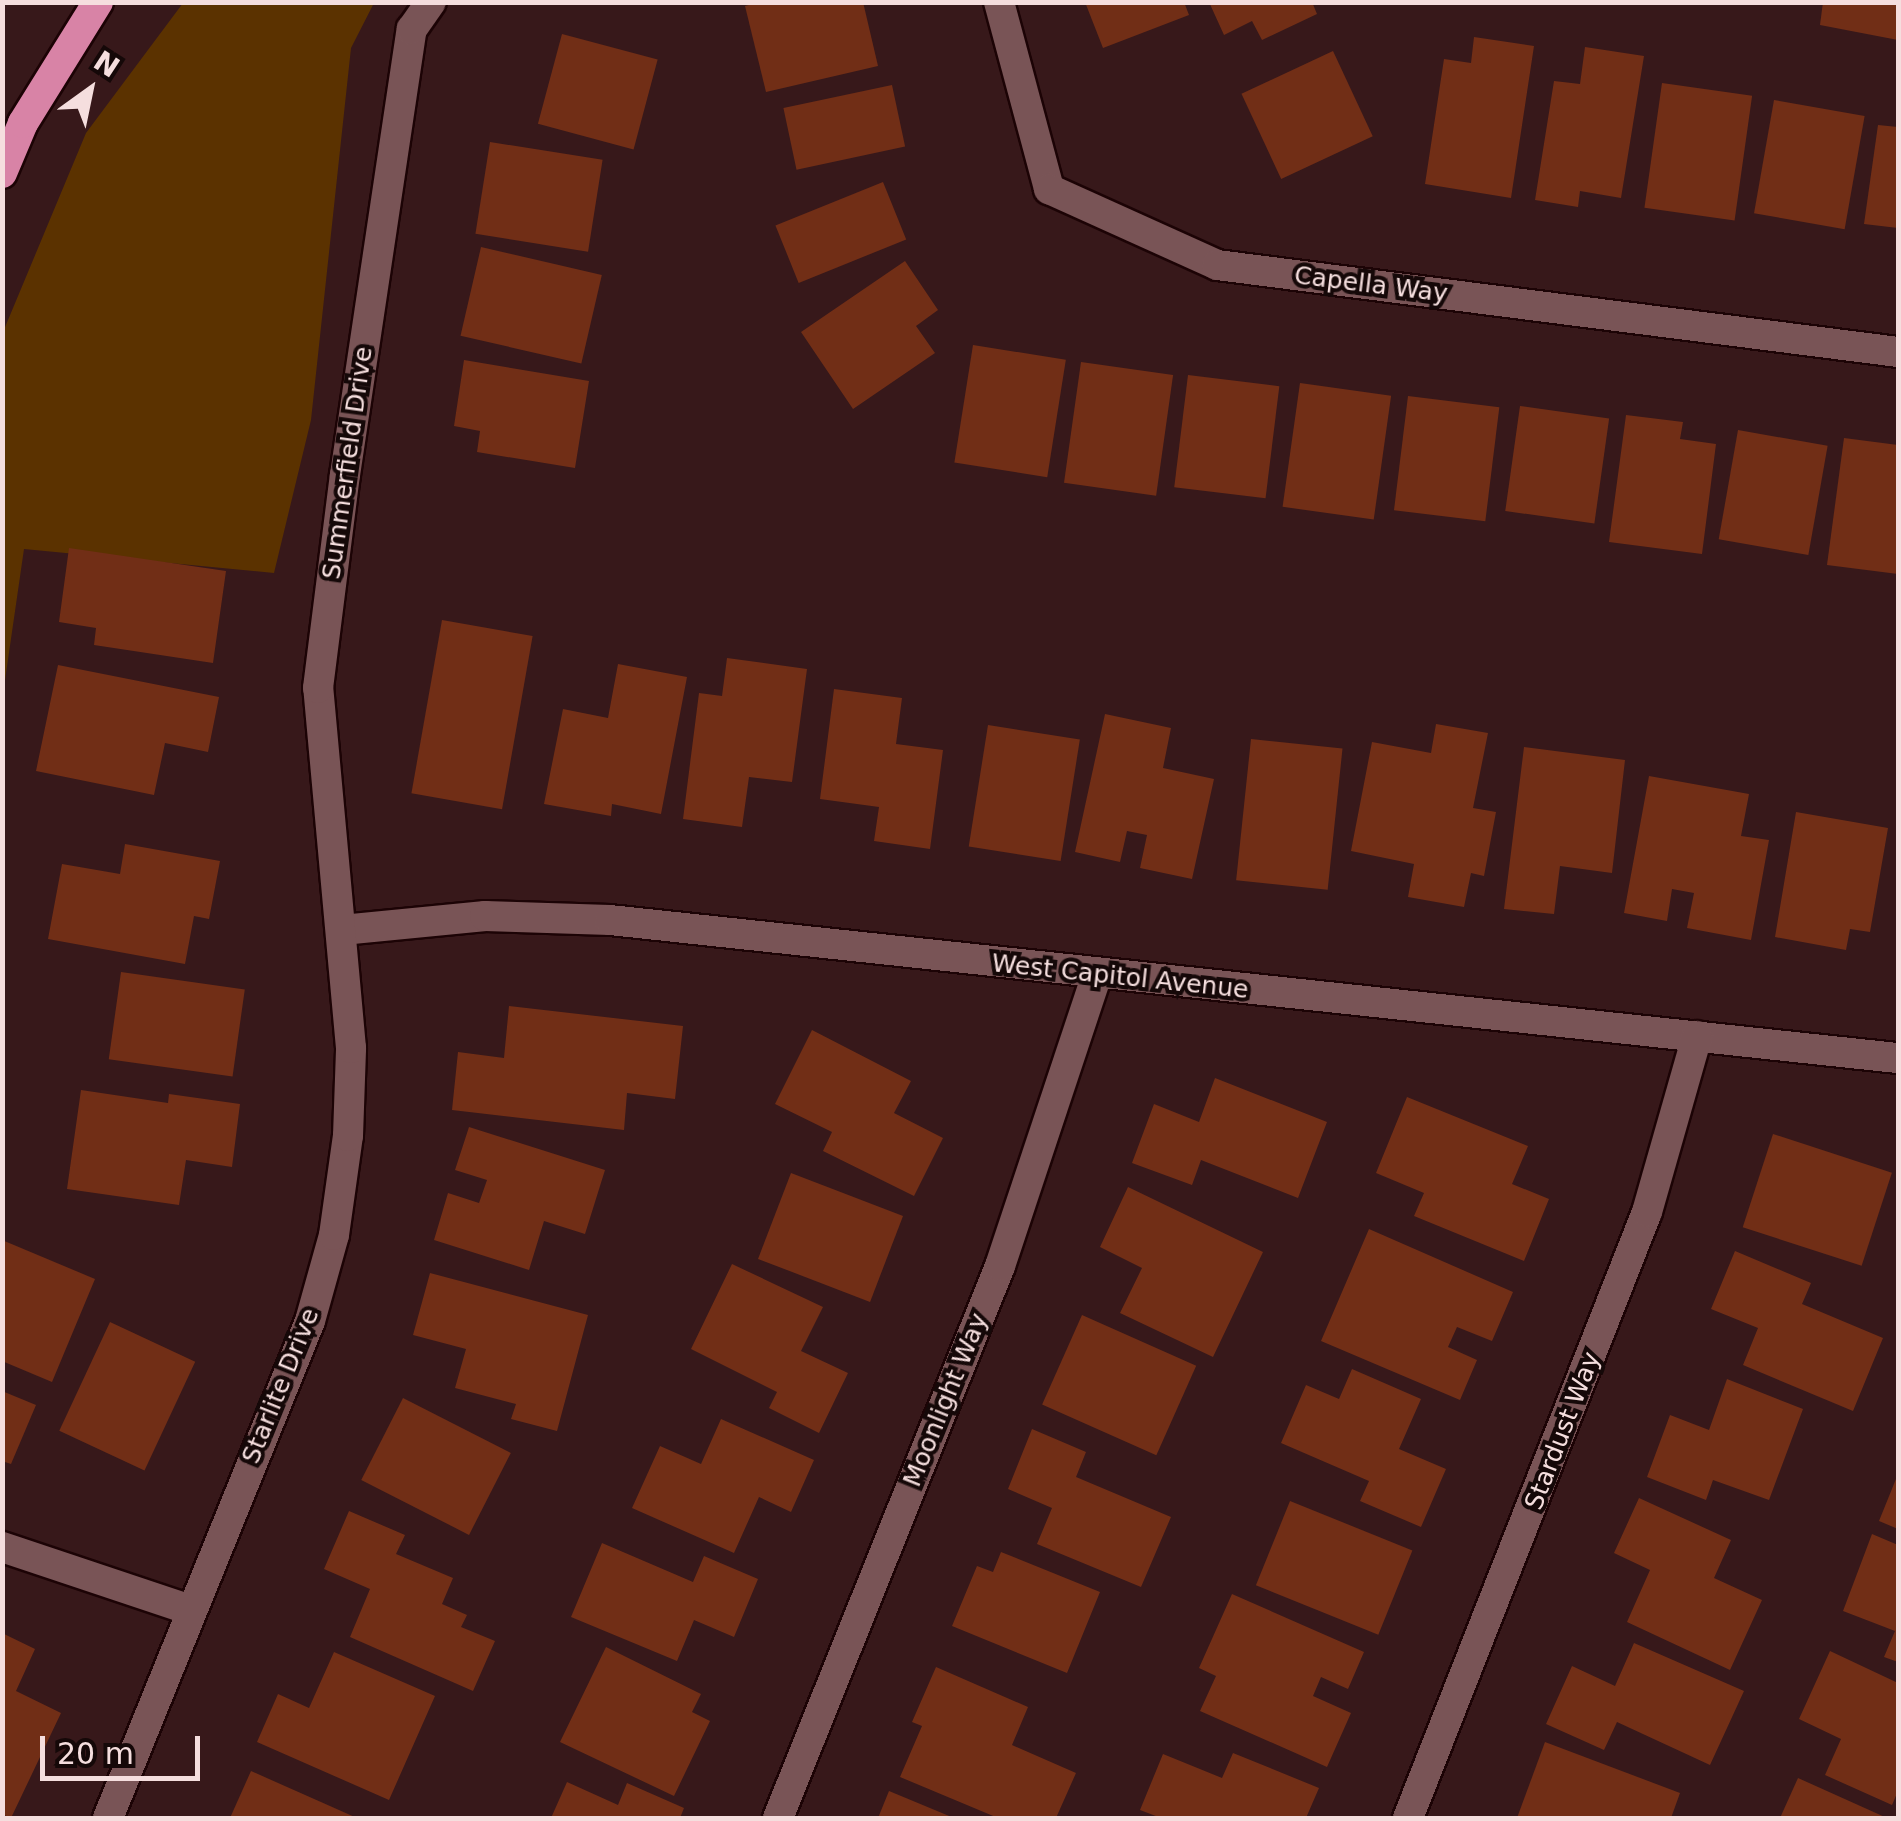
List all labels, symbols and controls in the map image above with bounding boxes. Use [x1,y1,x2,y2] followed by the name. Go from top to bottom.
[40,40,140,140] north arrow
[88,44,125,85] text: N
[1293,261,1449,309] street label: Capella Way
[317,345,379,581] street label: Summerfield Drive
[990,949,1250,1005] street label: West Capitol Avenue
[236,1304,326,1468] street label: Starlite Drive
[898,1309,994,1491] street label: Moonlight Way
[1519,1348,1607,1514] street label: Stardust Way
[45,1716,205,1778] scale bar
[57,1736,134,1771] text: 20 m

